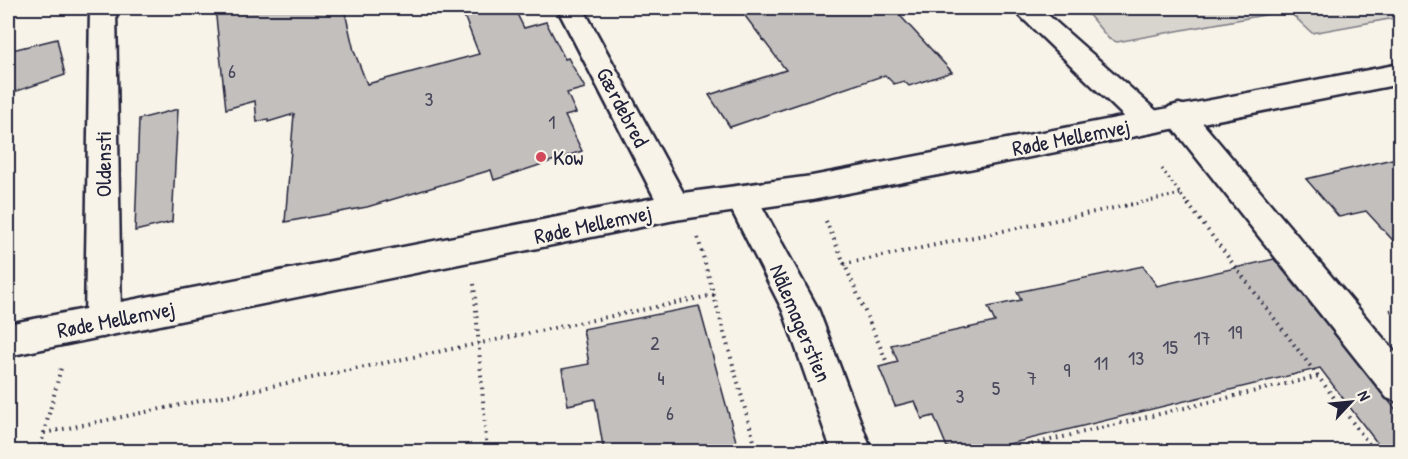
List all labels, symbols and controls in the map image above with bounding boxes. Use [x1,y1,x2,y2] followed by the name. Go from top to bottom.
[228,57,236,84] house number: 6
[590,62,657,152] street label: Gærdebred
[425,85,434,112] house number: 3
[548,108,556,135] house number: 1
[1010,111,1132,163] street label: Røde Mellemvej
[88,131,118,197] street label: Oldensti
[553,142,584,172] place label: Kow
[534,150,548,164] marker: Kow
[531,197,655,251] street label: Røde Mellemvej
[763,260,839,386] street label: Nålemagerstien
[55,293,177,345] street label: Røde Mellemvej
[1228,318,1242,345] house number: 19
[1193,324,1211,351] house number: 17
[650,329,660,356] house number: 2
[1162,333,1178,360] house number: 15
[1128,344,1144,371] house number: 13
[1094,349,1108,376] house number: 11
[1063,356,1071,383] house number: 9
[657,364,665,391] house number: 4
[1027,364,1037,391] house number: 7
[1321,372,1381,432] north arrow
[992,374,1001,401] house number: 5
[956,382,965,409] house number: 3
[1353,387,1376,405] text: N
[666,399,674,426] house number: 6

